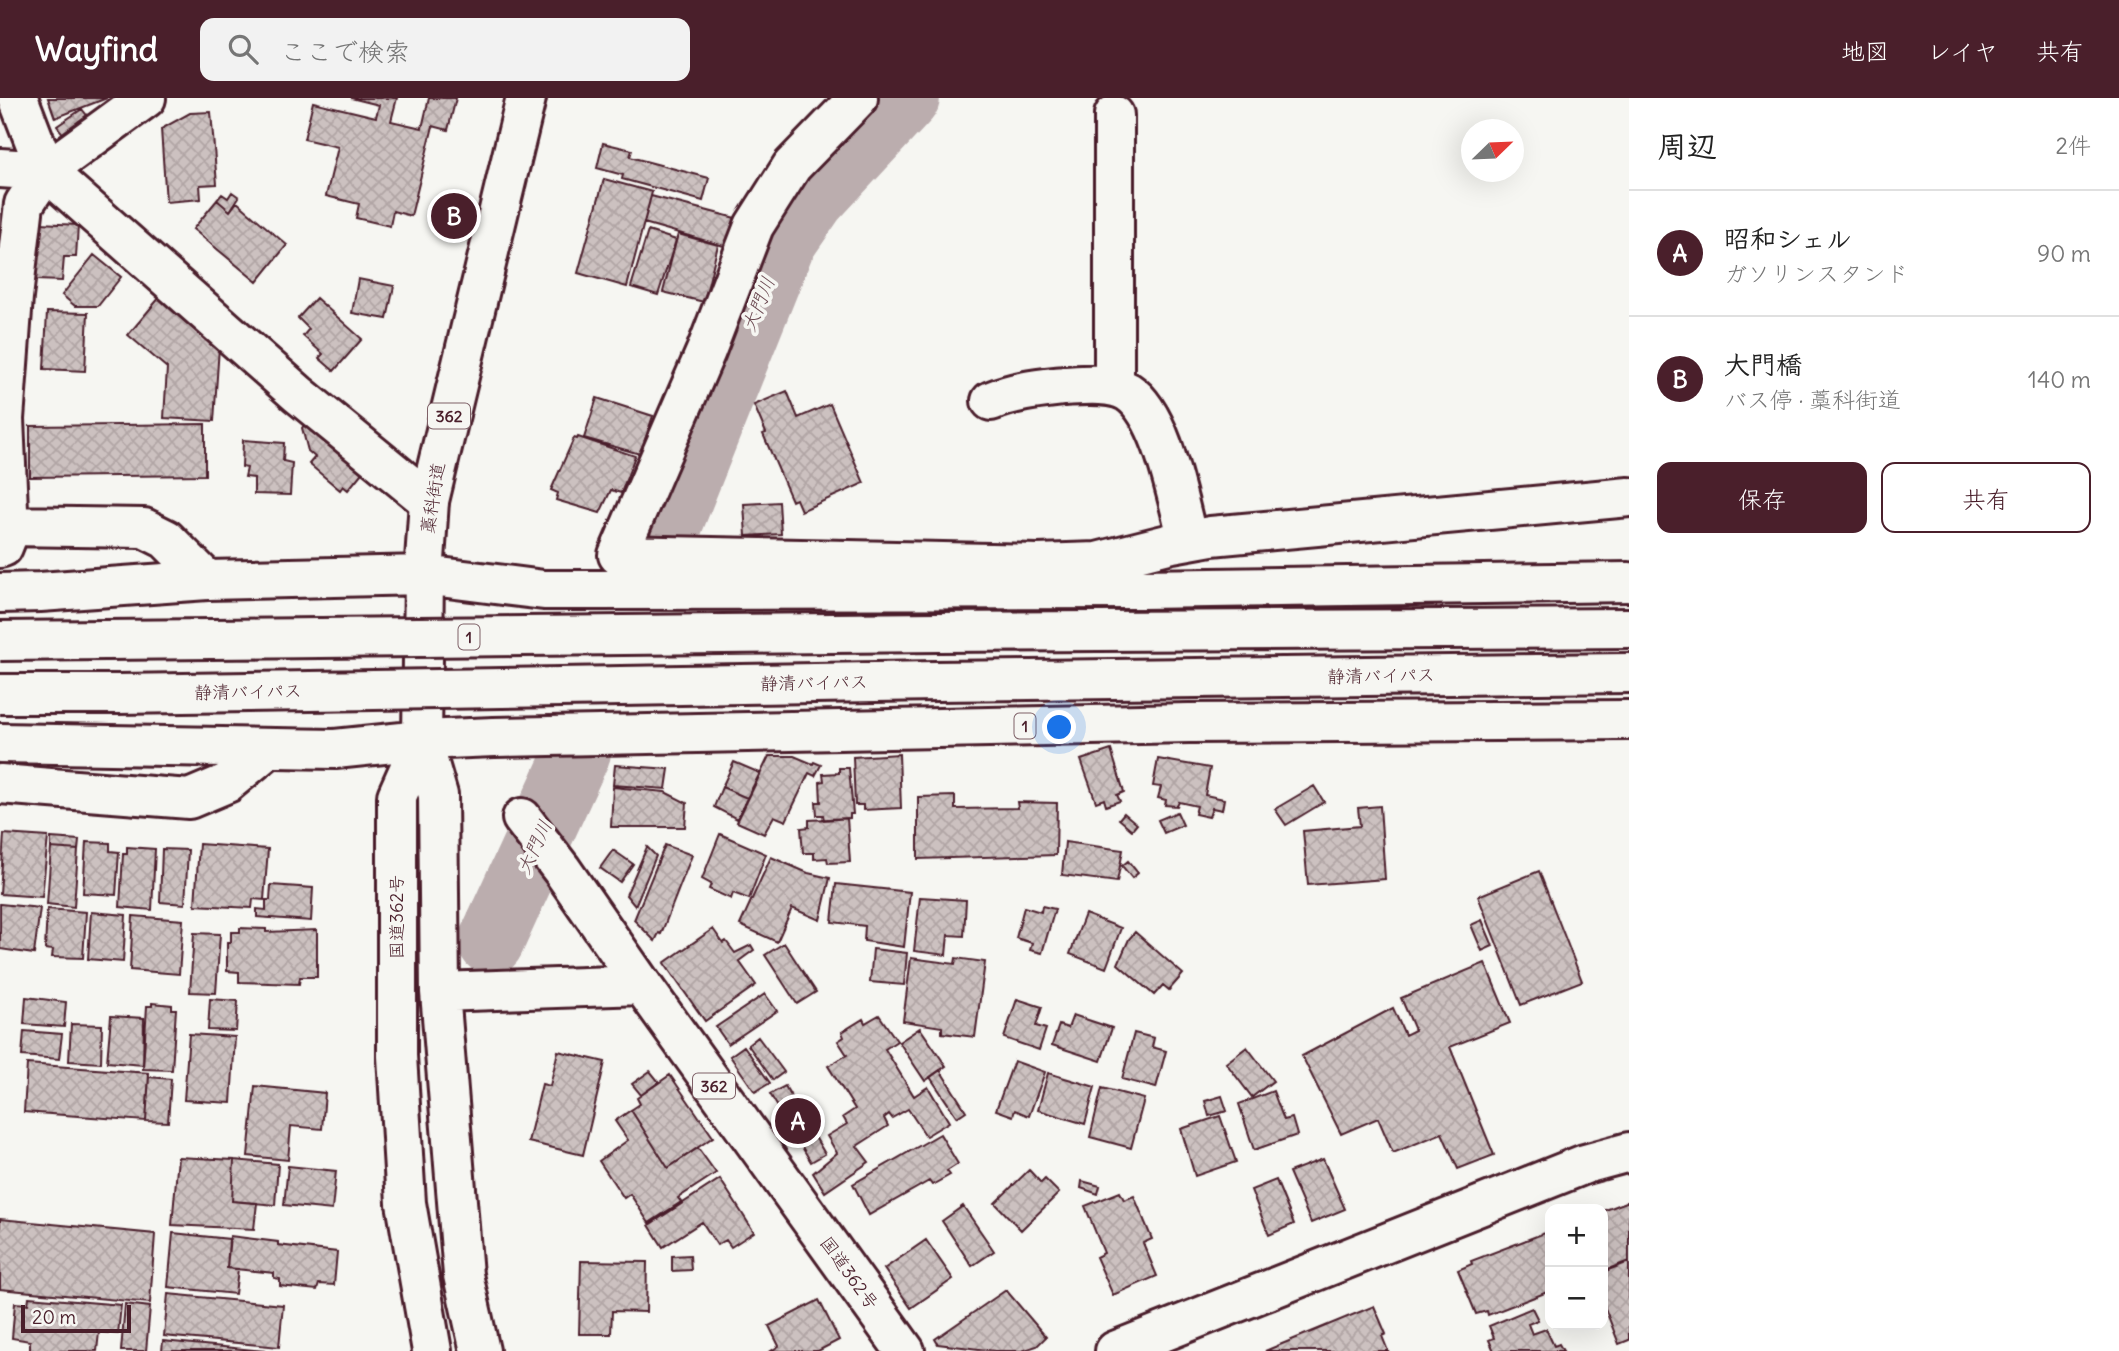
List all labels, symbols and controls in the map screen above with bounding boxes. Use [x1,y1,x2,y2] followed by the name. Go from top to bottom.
[200,18,690,81] search box
[35,28,158,70] text: Wayfind
[224,30,262,68] icon: search
[280,35,410,68] text: ここで検索
[1841,36,1889,66] text: 地図
[1927,36,1998,66] text: レイヤ
[2036,36,2084,66] text: 共有
[1461,119,1524,182] north arrow
[1657,127,1717,165] text: 周辺
[2055,131,2091,160] text: 2件
[431,190,477,242] pin: B
[1724,222,1852,255] text: 昭和シェル
[1673,239,1687,268] text: A
[2037,239,2091,268] text: 90 m
[1724,259,1908,288] text: ガソリンスタンド
[736,273,780,335] water label: 大門川
[1724,348,1802,381] text: 大門橋
[1672,365,1688,394] text: B
[2028,365,2091,394] text: 140 m
[1724,385,1901,414] text: バス停 · 藁科街道
[428,404,470,428] road number: 362
[416,461,449,535] street label: 藁科街道
[1657,462,1867,533] button: 保存
[1881,462,2091,533] button: 共有
[458,624,480,650] road number: 1
[1327,663,1435,688] street label: 静清バイパス
[760,670,868,695] street label: 静清バイパス
[194,679,302,704] street label: 静清バイパス
[1042,710,1076,744] your location
[1014,713,1036,738] road number: 1
[511,816,557,878] water label: 大門川
[385,875,408,959] street label: 国道362号
[693,1074,735,1098] road number: 362
[775,1095,821,1147] pin: A
[1545,1204,1608,1330] map controls
[1545,1204,1608,1267] button: +
[815,1232,884,1314] street label: 国道362号
[1545,1267,1608,1330] button: −
[21,1302,131,1334] scale bar
[32,1305,76,1329] text: 20 m

